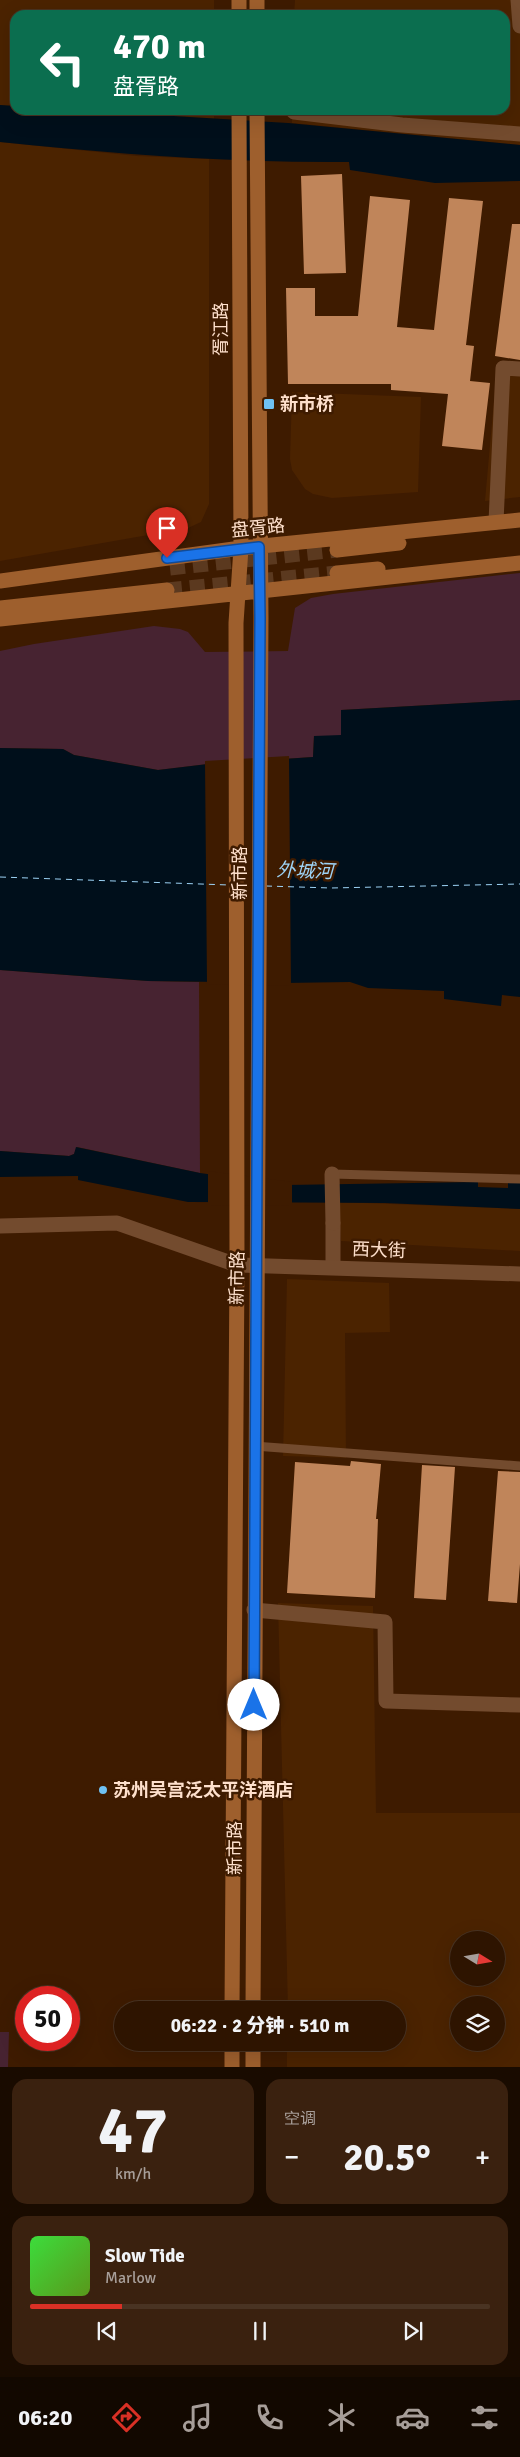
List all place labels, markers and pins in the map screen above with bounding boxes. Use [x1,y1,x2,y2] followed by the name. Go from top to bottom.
[280,393,334,415] place label: 新市桥
[262,397,276,411] marker: 新市桥
[146,507,188,558] pin
[113,1779,293,1801] place label: 苏州吴宫泛太平洋酒店
[97,1784,109,1796] marker: 苏州吴宫泛太平洋酒店

